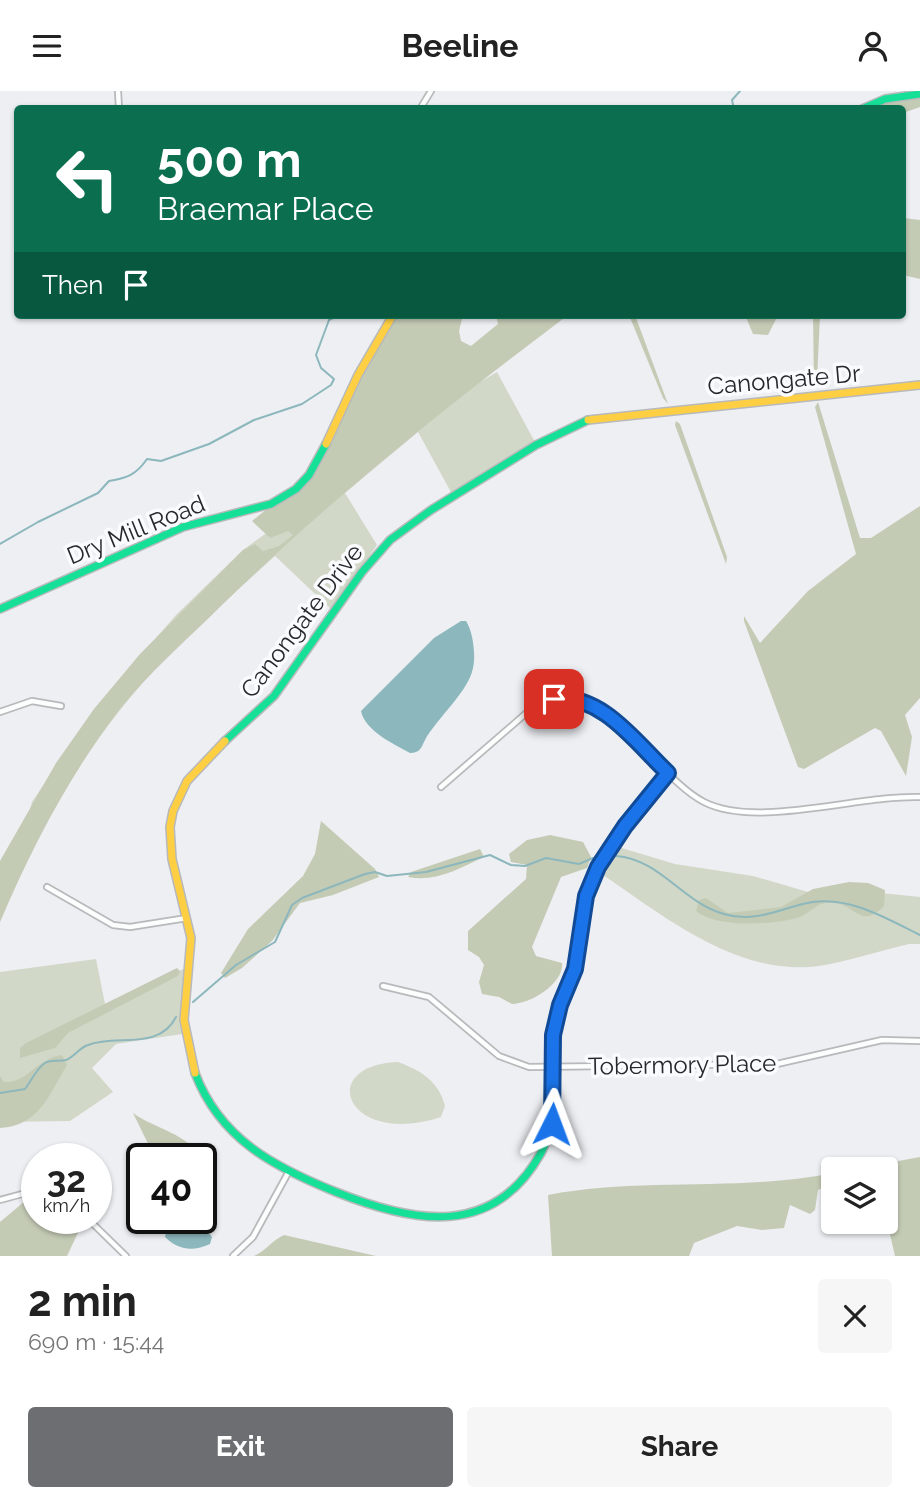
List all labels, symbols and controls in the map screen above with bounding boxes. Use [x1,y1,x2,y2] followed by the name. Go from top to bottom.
[28,27,66,65] icon: menu
[402,27,518,64] text: Beeline
[854,27,892,65] icon: person
[157,131,302,188] text: 500 m
[42,133,133,224] icon: left
[157,190,373,227] text: Braemar Place
[117,266,155,304] icon: arrive
[42,270,103,300] text: Then
[706,358,862,401] street label: Canongate Dr
[63,489,209,570] street label: Dry Mill Road
[234,538,369,703] street label: Canongate Drive
[524,669,584,729] pin
[535,680,573,718] icon: arrive
[588,1048,776,1081] street label: Tobermory Place
[515,1087,589,1161] position arrow
[126,1143,217,1234] speed limit sign: 40
[821,1157,898,1234] map controls
[821,1157,898,1234] button: layers
[47,1159,86,1200] text: 32
[43,1195,90,1216] text: km/h
[28,1277,137,1326] text: 2 min
[818,1279,892,1353] button: close
[28,1328,164,1355] text: 690 m · 15:44
[28,1407,453,1487] button: Exit
[467,1407,892,1487] button: Share

